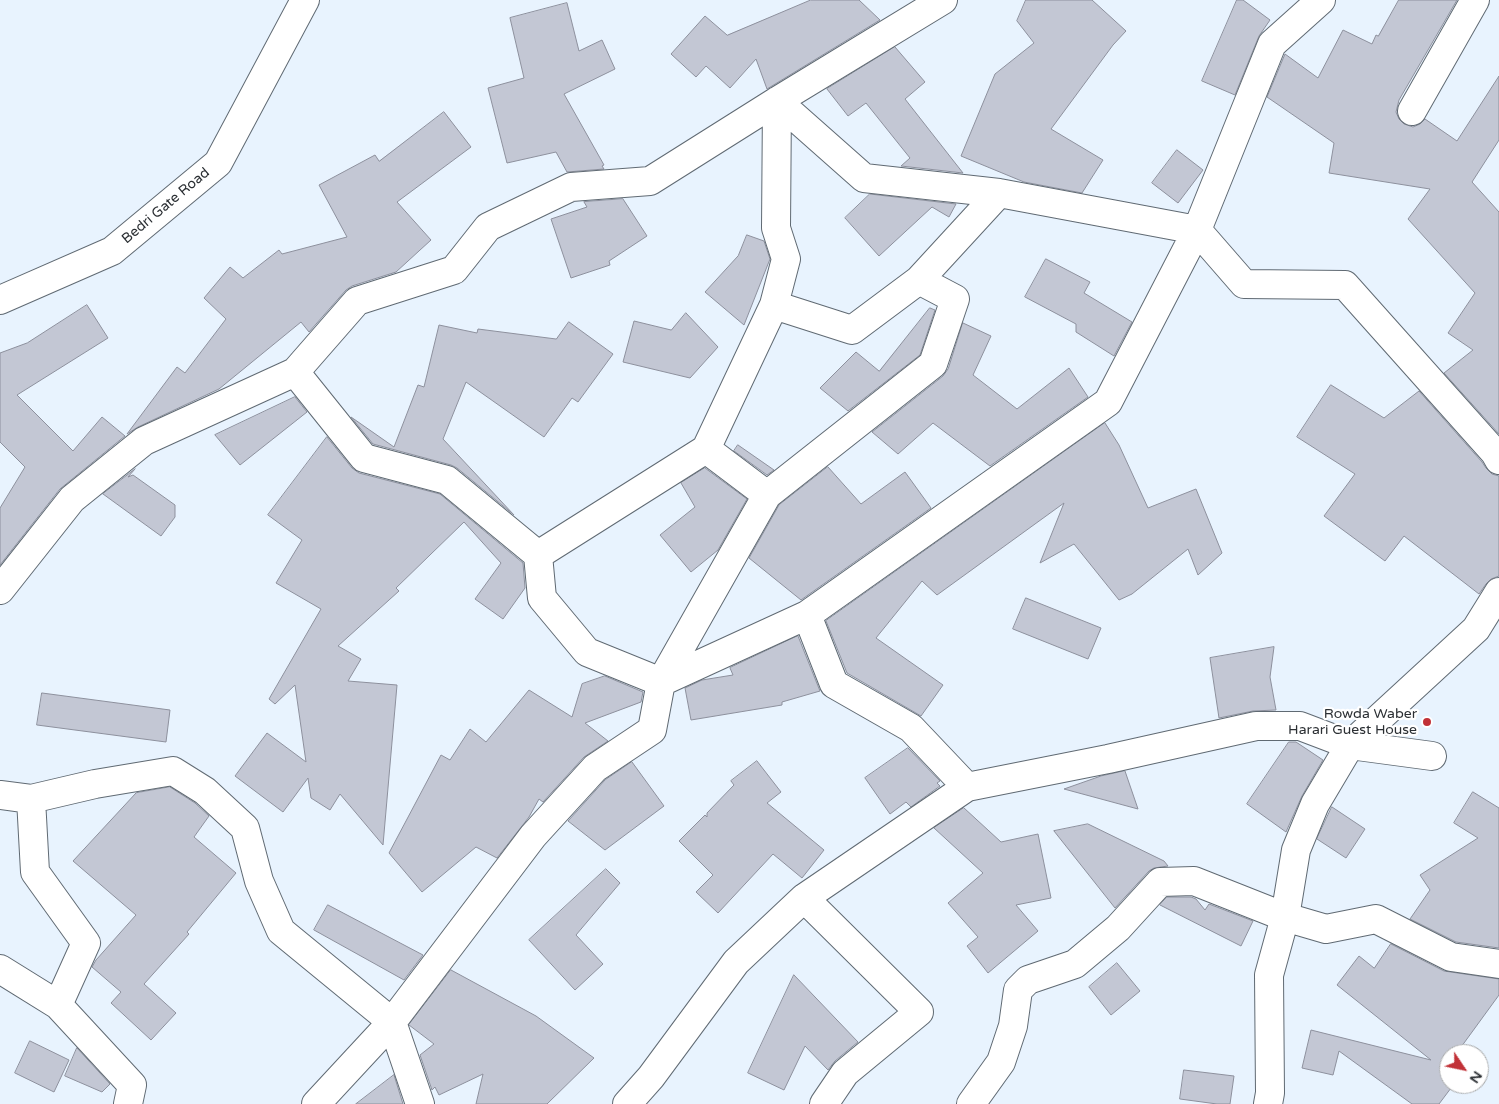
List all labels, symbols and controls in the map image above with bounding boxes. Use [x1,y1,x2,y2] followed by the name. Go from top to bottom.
[119,164,213,248] street label: Bedri Gate Road
[1288,706,1417,739] place label: Rowda Waber Harari Guest House
[1421,716,1433,728] marker: Rowda Waber Harari Guest House
[1439,1044,1489,1094] north arrow
[1466,1068,1486,1087] text: N

